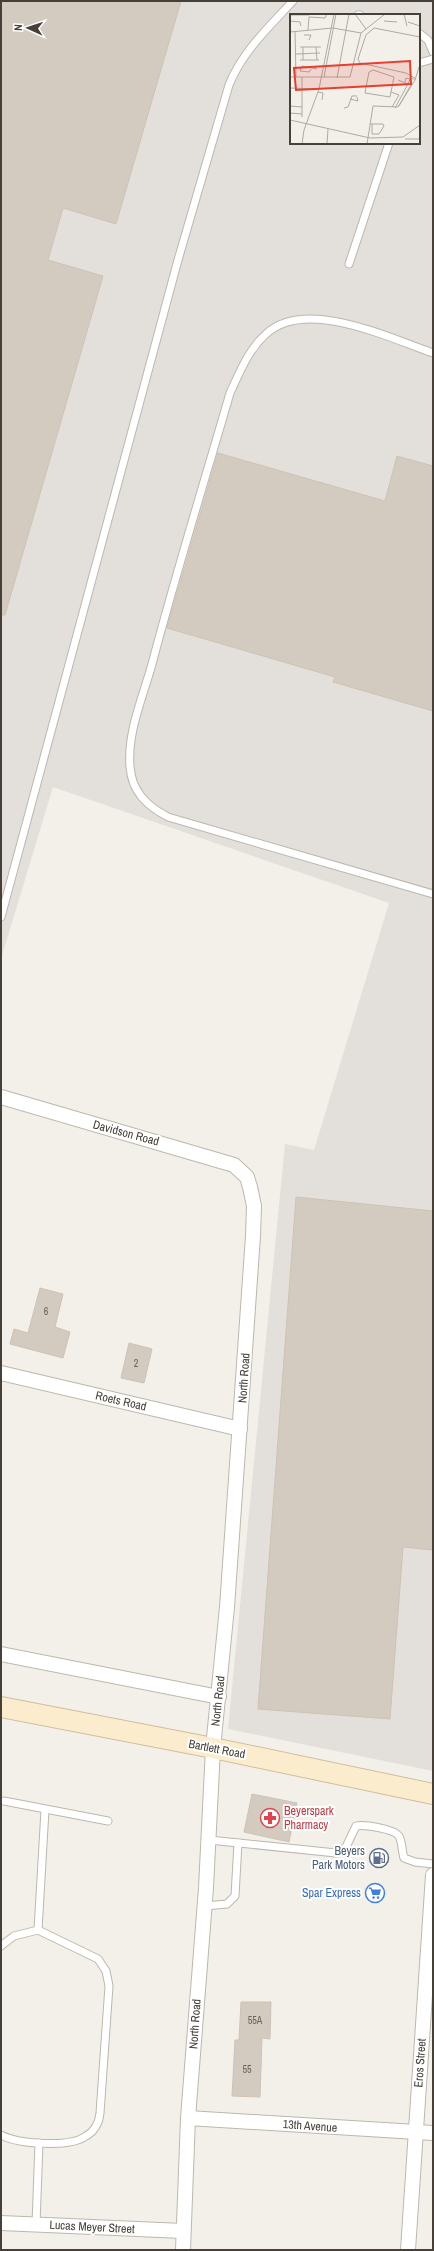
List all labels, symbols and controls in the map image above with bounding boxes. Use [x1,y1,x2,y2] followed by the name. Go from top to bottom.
[8,8,48,48] north arrow
[290,14,420,144] inset map
[11,24,25,31] text: N
[91,1116,161,1150] street label: Davidson Road
[44,1305,49,1318] house number: 6
[234,1352,254,1404] street label: North Road
[134,1357,139,1370] house number: 2
[94,1387,148,1415] street label: Roets Road
[207,1675,229,1727] street label: North Road
[187,1736,247,1762] street label: Bartlett Road
[284,1803,334,1833] place label: Beyerspark Pharmacy
[259,1807,281,1829] pharmacy icon: Beyerspark Pharmacy
[312,1843,365,1873] place label: Beyers Park Motors
[368,1847,390,1869] fuel station icon: Beyers Park Motors
[364,1882,386,1904] supermarket icon: Spar Express
[302,1885,361,1901] place label: Spar Express
[185,1998,205,2050] street label: North Road
[248,2014,263,2027] house number: 55A
[410,2038,430,2088] street label: Eros Street
[242,2063,252,2076] house number: 55
[282,2116,338,2136] street label: 13th Avenue
[49,2217,135,2237] street label: Lucas Meyer Street

